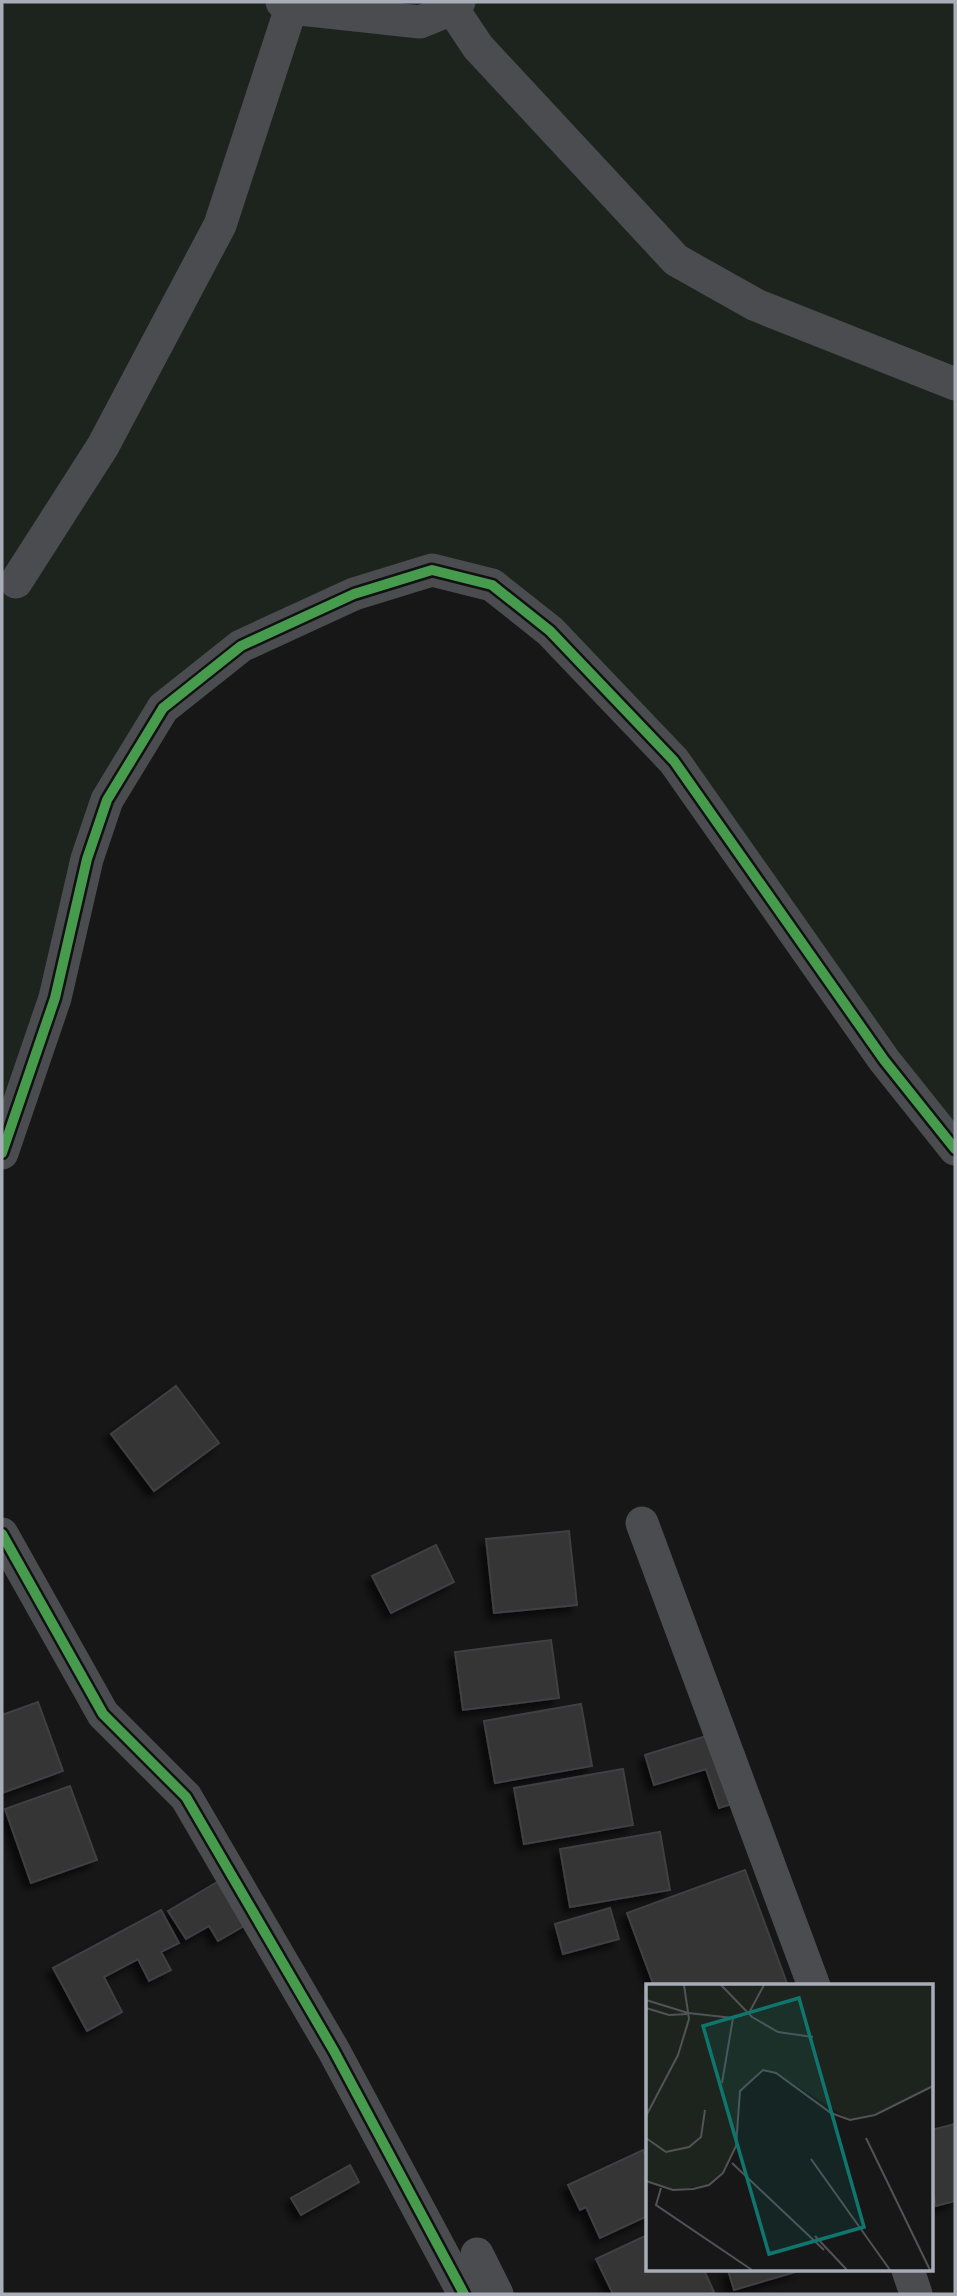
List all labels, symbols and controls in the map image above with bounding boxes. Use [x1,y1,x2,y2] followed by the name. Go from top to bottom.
[646,1984,932,2272] inset map

